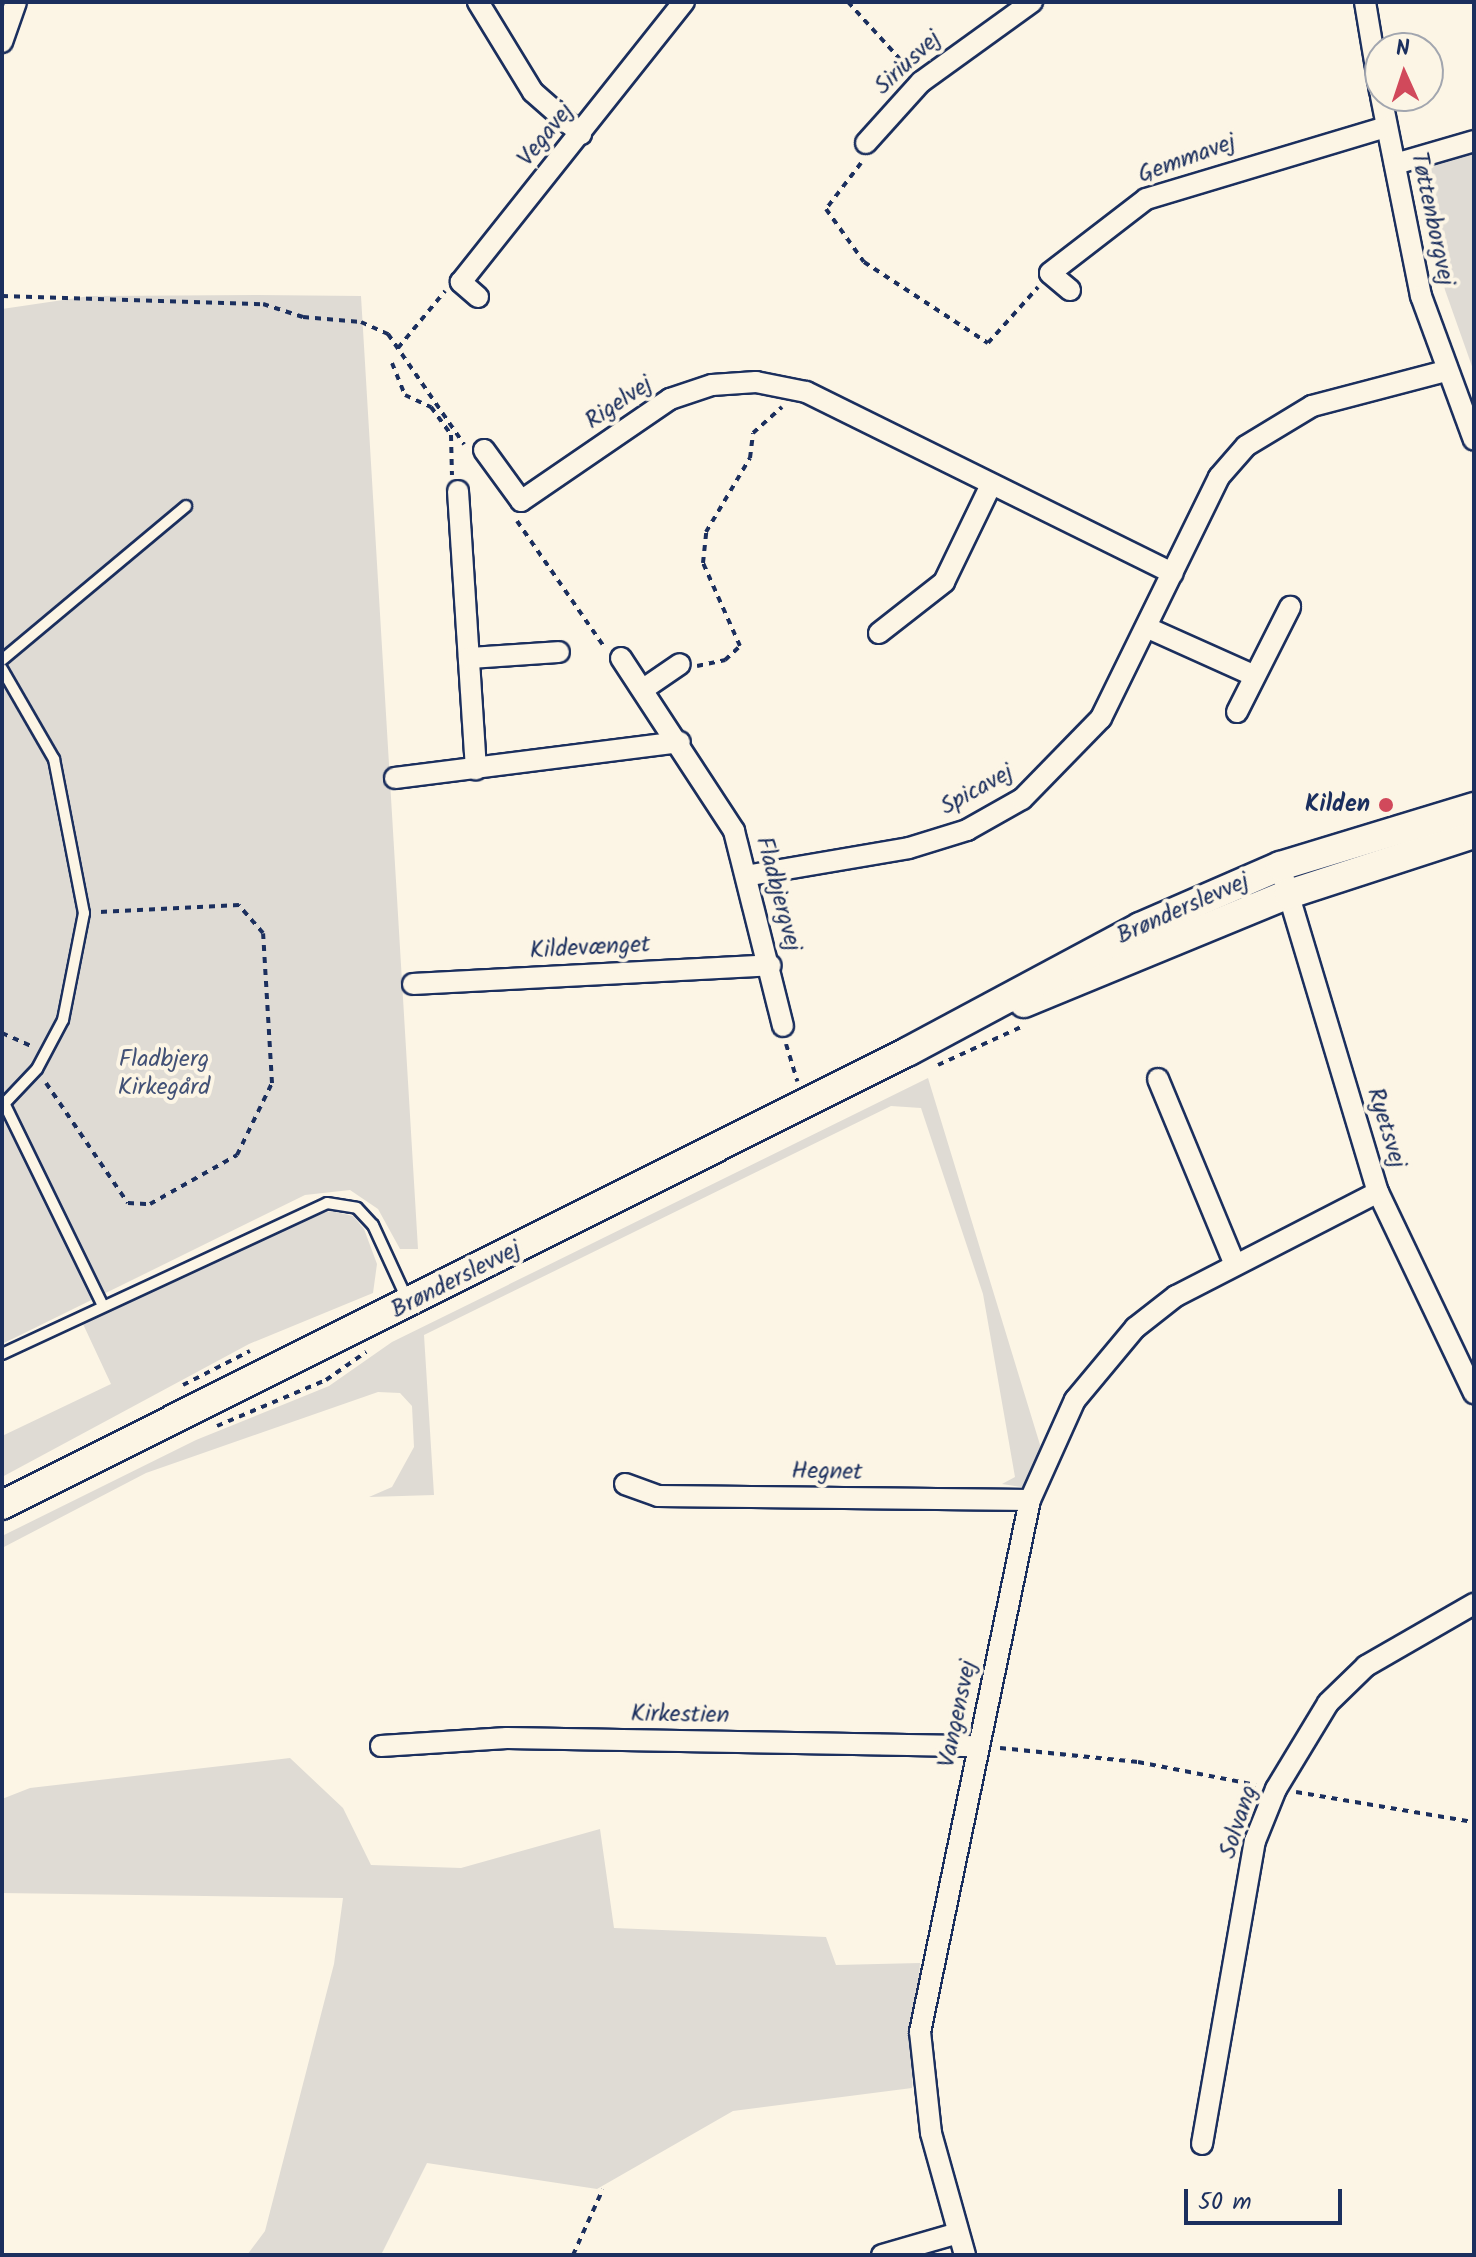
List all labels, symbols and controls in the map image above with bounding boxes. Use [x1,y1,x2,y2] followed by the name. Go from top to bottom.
[869,25,947,101] street label: Siriusvej
[1364,32,1444,112] north arrow
[1395,32,1411,67] text: N
[512,97,580,173] street label: Vegavej
[1134,128,1240,190] street label: Gemmavej
[1404,150,1460,288] street label: Tøttenborgvej
[580,370,658,436] street label: Rigelvej
[936,758,1018,822] street label: Spicavej
[1305,791,1370,819] place label: Kilden
[1377,796,1395,814] marker: Kilden
[749,834,807,954] street label: Fladbjergvej
[1112,867,1254,951] street label: Brønderslevvej
[529,930,651,966] street label: Kildevænget
[118,1046,210,1102] park label: Fladbjerg Kirkegård
[1360,1084,1412,1172] street label: Ryetsvej
[386,1235,526,1325] street label: Brønderslevvej
[791,1457,863,1487] street label: Hegnet
[933,1658,983,1770] street label: Vangensvej
[630,1700,730,1730] street label: Kirkestien
[1214,1782,1264,1862] street label: Solvang
[1188,2173,1346,2223] scale bar
[1198,2183,1252,2222] text: 50 m

